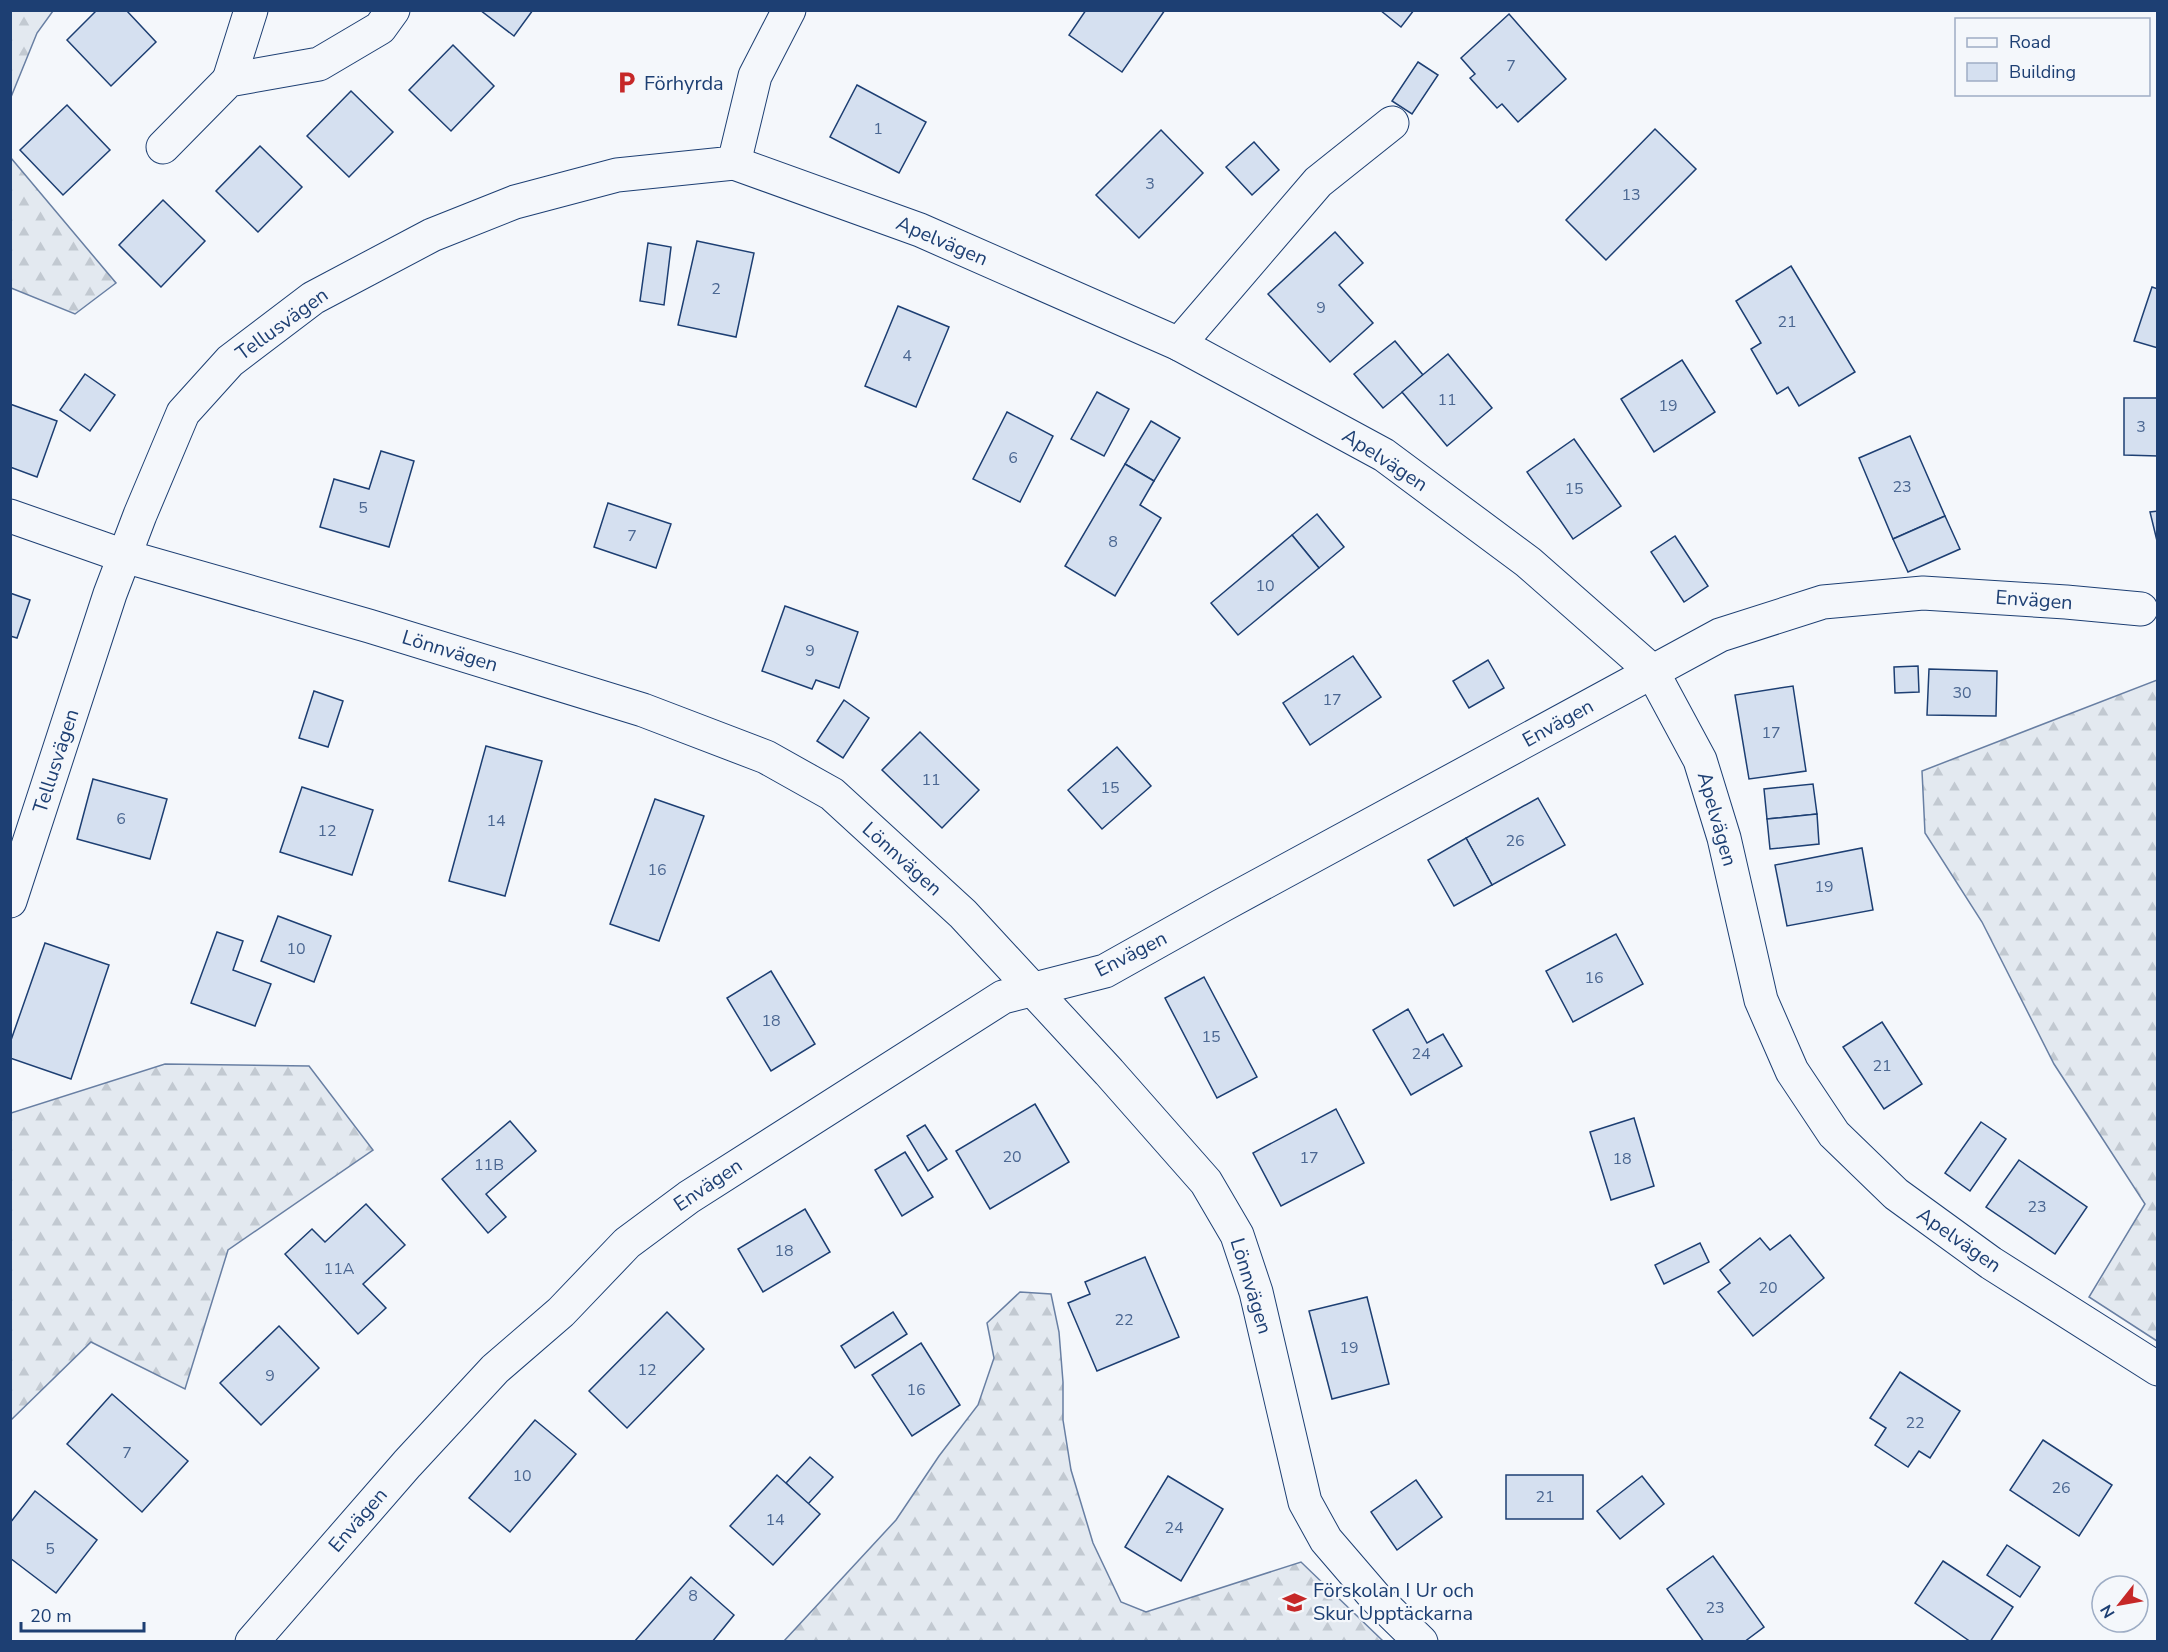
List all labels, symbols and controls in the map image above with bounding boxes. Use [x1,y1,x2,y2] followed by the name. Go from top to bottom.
[1955,18,2150,96] legend
[2009,30,2051,54] text: Road
[1506,55,1516,77] house number: 7
[2009,60,2076,84] text: Building
[613,70,639,96] parking icon: Förhyrda
[644,70,724,97] place label: Förhyrda
[873,118,883,140] house number: 1
[1145,173,1155,195] house number: 3
[1621,184,1641,206] house number: 13
[892,210,992,272] street label: Apelvägen
[711,278,721,300] house number: 2
[230,281,334,367] street label: Tellusvägen
[1316,297,1326,319] house number: 9
[1777,311,1797,333] house number: 21
[902,345,912,367] house number: 4
[1437,389,1457,411] house number: 11
[1658,395,1678,417] house number: 19
[2136,416,2146,438] house number: 3
[1337,422,1433,498] street label: Apelvägen
[1008,447,1018,469] house number: 6
[1892,476,1912,498] house number: 23
[1564,478,1584,500] house number: 15
[358,497,368,519] house number: 5
[627,525,637,547] house number: 7
[1108,531,1118,553] house number: 8
[1255,575,1275,597] house number: 10
[1994,584,2074,616] street label: Envägen
[399,624,501,678] street label: Lönnvägen
[805,640,815,662] house number: 9
[1952,682,1972,704] house number: 30
[1322,689,1342,711] house number: 17
[1518,692,1598,754] street label: Envägen
[26,705,86,817] street label: Tellusvägen
[1761,722,1781,744] house number: 17
[921,769,941,791] house number: 11
[1691,769,1743,869] street label: Apelvägen
[1100,777,1120,799] house number: 15
[116,808,126,830] house number: 6
[486,810,506,832] house number: 14
[856,816,948,902] street label: Lönnvägen
[317,820,337,842] house number: 12
[1505,830,1525,852] house number: 26
[647,859,667,881] house number: 16
[1814,876,1834,898] house number: 19
[1090,924,1172,984] street label: Envägen
[286,938,306,960] house number: 10
[1584,967,1604,989] house number: 16
[761,1010,781,1032] house number: 18
[1201,1026,1221,1048] house number: 15
[1411,1043,1431,1065] house number: 24
[1872,1055,1892,1077] house number: 21
[1002,1146,1022,1168] house number: 20
[1299,1147,1319,1169] house number: 17
[1612,1148,1632,1170] house number: 18
[668,1152,748,1218] street label: Envägen
[474,1154,504,1176] house number: 11B
[2027,1196,2047,1218] house number: 23
[1912,1201,2006,1279] street label: Apelvägen
[1224,1235,1278,1337] street label: Lönnvägen
[774,1240,794,1262] house number: 18
[324,1258,355,1280] house number: 11A
[1758,1277,1778,1299] house number: 20
[1114,1309,1134,1331] house number: 22
[1339,1337,1359,1359] house number: 19
[637,1359,657,1381] house number: 12
[265,1365,275,1387] house number: 9
[906,1379,926,1401] house number: 16
[1905,1412,1925,1434] house number: 22
[122,1442,132,1464] house number: 7
[512,1465,532,1487] house number: 10
[2051,1477,2071,1499] house number: 26
[322,1482,394,1558] street label: Envägen
[1535,1486,1555,1508] house number: 21
[765,1509,785,1531] house number: 14
[1164,1517,1184,1539] house number: 24
[45,1538,55,1560] house number: 5
[2090,1574,2150,1634] north arrow
[1313,1577,1474,1627] place label: Förskolan I Ur och Skur Upptäckarna
[688,1585,698,1607] house number: 8
[1282,1589,1308,1615] school or university icon: Förskolan I Ur och Skur Upptäckarna
[21,1595,144,1633] scale bar
[1705,1597,1725,1619] house number: 23
[2095,1600,2121,1622] text: N
[30,1604,72,1628] text: 20 m

